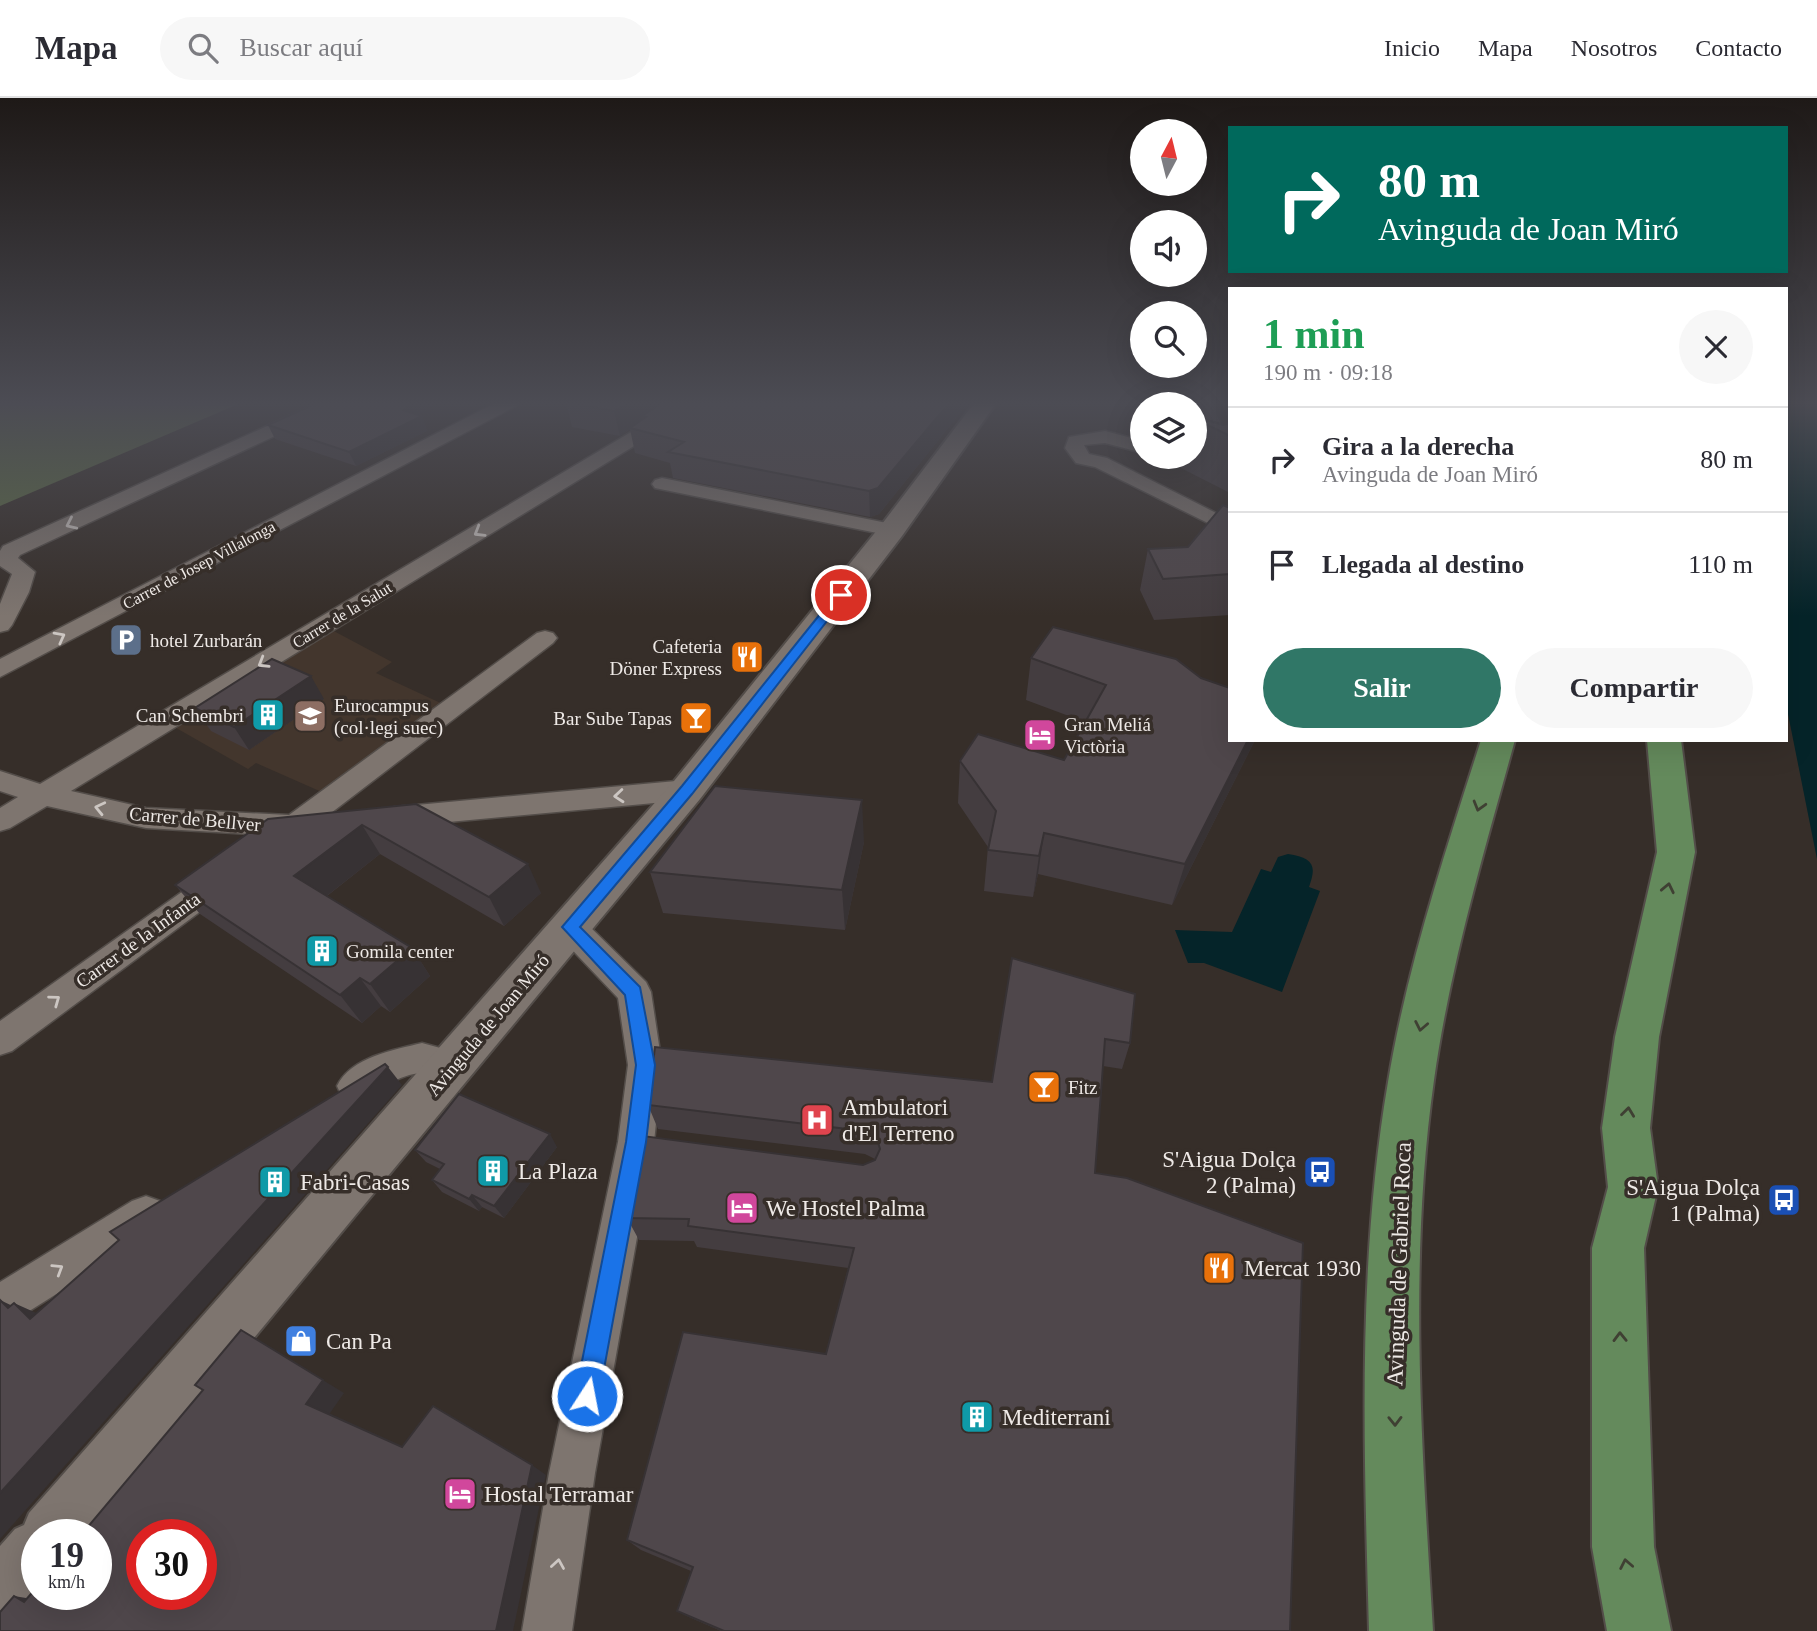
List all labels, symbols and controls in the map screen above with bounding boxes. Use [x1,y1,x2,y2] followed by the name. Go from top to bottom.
[160,17,650,80] search box
[184,29,222,67] icon: search
[35,30,118,66] text: Mapa
[240,33,363,62] text: Buscar aquí
[1384,35,1440,61] text: Inicio
[1478,35,1533,61] text: Mapa
[1571,35,1657,61] text: Nosotros
[1695,35,1782,61] text: Contacto
[1130,119,1208,196] north arrow
[1130,119,1207,469] map controls
[1378,153,1480,208] text: 80 m
[1263,154,1354,245] icon: right
[1130,210,1207,287] button: sound
[1378,211,1679,247] text: Avinguda de Joan Miró
[1130,301,1207,378] button: search
[1679,310,1753,384] button: close
[1263,311,1365,357] text: 1 min
[1263,360,1393,385] text: 190 m · 09:18
[1130,392,1207,469] button: layers
[1322,432,1514,461] text: Gira a la derecha
[1263,441,1301,479] icon: right
[1700,445,1753,474] text: 80 m
[1322,462,1538,487] text: Avinguda de Joan Miró
[66,516,78,530] one-way arrow
[120,518,278,613] street label: Carrer de Josep Villalonga
[473,524,486,537] one-way arrow
[1263,546,1301,584] icon: arrive
[1322,550,1524,579] text: Llegada al destino
[1688,550,1753,579] text: 110 m
[811,565,871,625] pin
[822,576,860,614] icon: arrive
[289,578,395,651] street label: Carrer de la Salut
[107,621,145,659] parking icon: hotel Zurbarán
[150,630,263,651] place label: hotel Zurbarán
[53,632,66,645] one-way arrow
[610,636,723,679] place label: Cafeteria Döner Express
[728,638,766,676] restaurant icon: Cafeteria Döner Express
[1263,648,1501,728] button: Salir
[1515,648,1753,728] button: Compartir
[258,654,271,667] one-way arrow
[334,695,443,739] place label: Eurocampus (col·legi suec)
[249,696,287,734] building icon: Can Schembri
[291,697,329,735] school or university icon: Eurocampus (col·legi suec)
[677,699,715,737] bar icon: Bar Sube Tapas
[136,705,244,726] place label: Can Schembri
[553,708,672,729] place label: Bar Sube Tapas
[1064,714,1152,757] place label: Gran Meliá Victòria
[1021,716,1059,754] hotel icon: Gran Meliá Victòria
[613,789,625,804] one-way arrow
[1473,799,1487,811] one-way arrow
[94,802,106,816] one-way arrow
[128,803,262,835] street label: Carrer de Bellver
[1660,882,1675,894] one-way arrow
[72,888,205,992] street label: Carrer de la Infanta
[303,932,341,970] building icon: Gomila center
[346,941,455,962] place label: Gomila center
[423,950,553,1100] street label: Avinguda de Joan Miró
[47,996,60,1008] one-way arrow
[1415,1020,1430,1032] one-way arrow
[1025,1068,1063,1106] bar icon: Fitz
[1068,1077,1098,1098] place label: Fitz
[842,1095,955,1146] place label: Ambulatori d'El Terreno
[798,1101,836,1139] hospital icon: Ambulatori d'El Terreno
[1621,1106,1636,1117] one-way arrow
[1382,1142,1416,1386] street label: Avinguda de Gabriel Roca
[1162,1147,1296,1198] place label: S'Aigua Dolça 2 (Palma)
[474,1152,512,1190] building icon: La Plaza
[1301,1153,1339,1191] bus stop icon: S'Aigua Dolça 2 (Palma)
[518,1159,598,1184] place label: La Plaza
[256,1163,294,1201] building icon: Fabri-Casas
[300,1170,410,1195] place label: Fabri-Casas
[1626,1175,1760,1226] place label: S'Aigua Dolça 1 (Palma)
[1765,1181,1803,1219] bus stop icon: S'Aigua Dolça 1 (Palma)
[723,1189,761,1227] hotel icon: We Hostel Palma
[766,1196,925,1221] place label: We Hostel Palma
[1200,1249,1238,1287] restaurant icon: Mercat 1930
[1244,1256,1361,1281] place label: Mercat 1930
[51,1264,64,1277] one-way arrow
[282,1322,320,1360] shop icon: Can Pa
[326,1329,392,1354] place label: Can Pa
[1612,1331,1627,1342] one-way arrow
[550,1359,624,1433] position arrow
[958,1398,996,1436] building icon: Mediterrani
[1002,1405,1111,1430] place label: Mediterrani
[1387,1416,1403,1427] one-way arrow
[441,1475,479,1513] hotel icon: Hostal Terramar
[484,1482,634,1507] place label: Hostal Terramar
[126,1519,217,1610] speed limit sign: 30
[49,1536,84,1575] text: 19
[550,1558,565,1570] one-way arrow
[1619,1558,1634,1570] one-way arrow
[48,1572,85,1592] text: km/h

